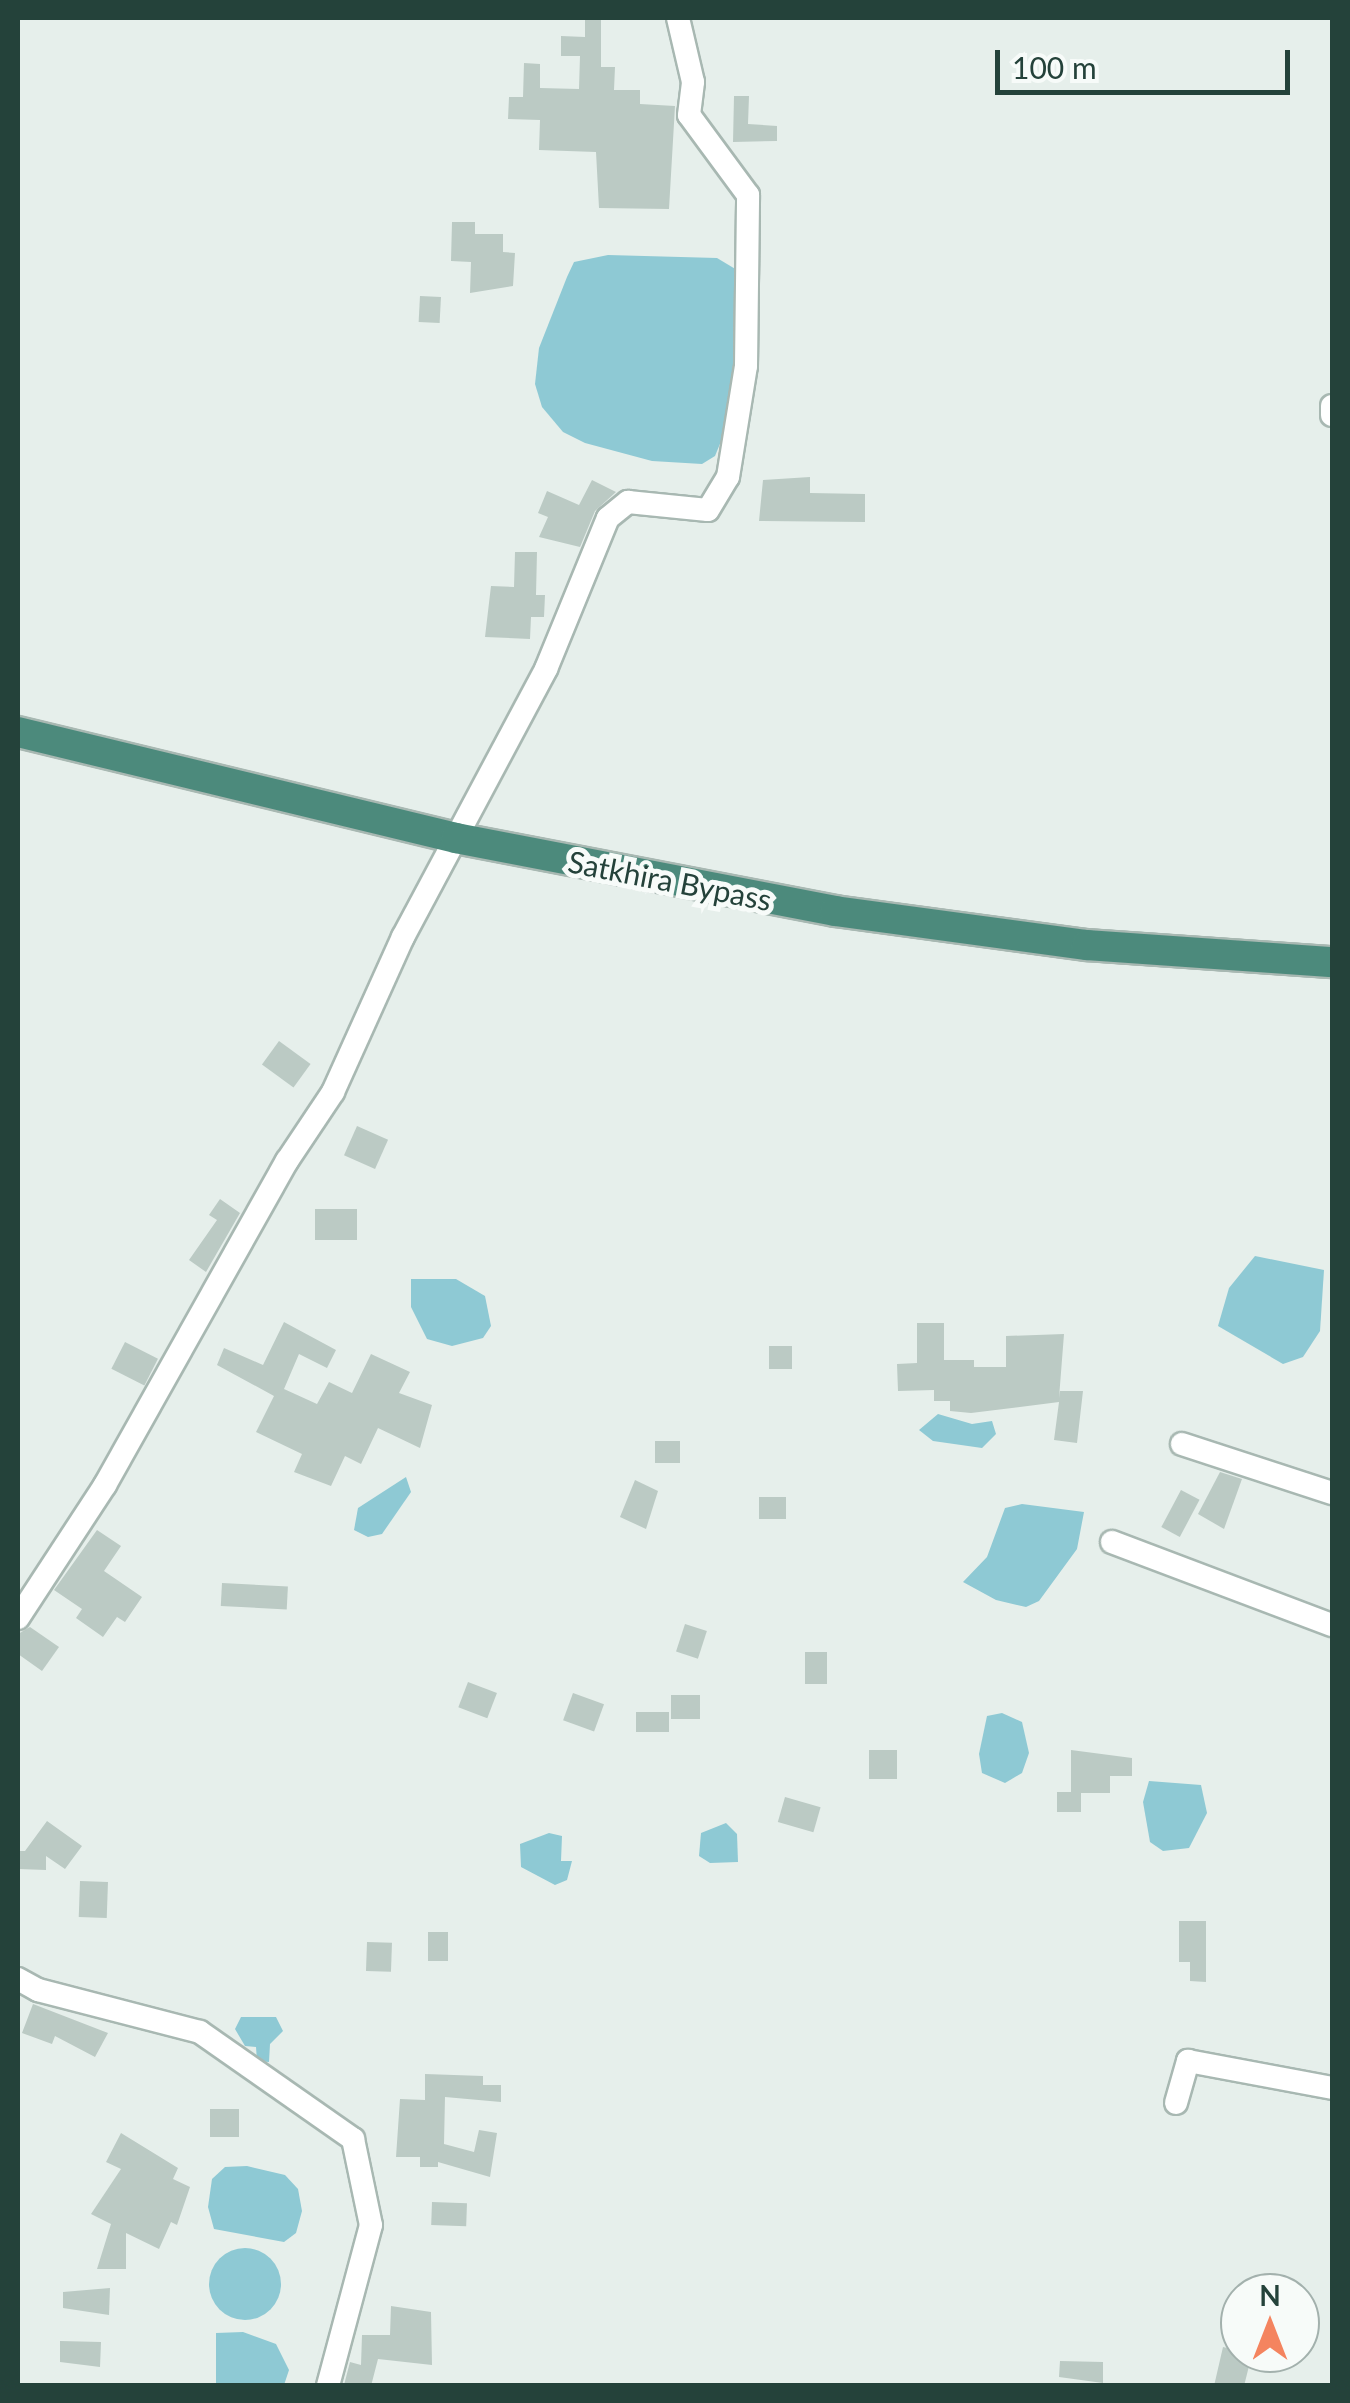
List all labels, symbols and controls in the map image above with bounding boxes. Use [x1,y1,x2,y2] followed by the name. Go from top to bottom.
[1000,30,1295,92] scale bar
[1012,49,1097,85] text: 100 m
[565,843,775,917] street label: Satkhira Bypass
[1220,2273,1320,2373] north arrow
[1259,2278,1281,2312] text: N

